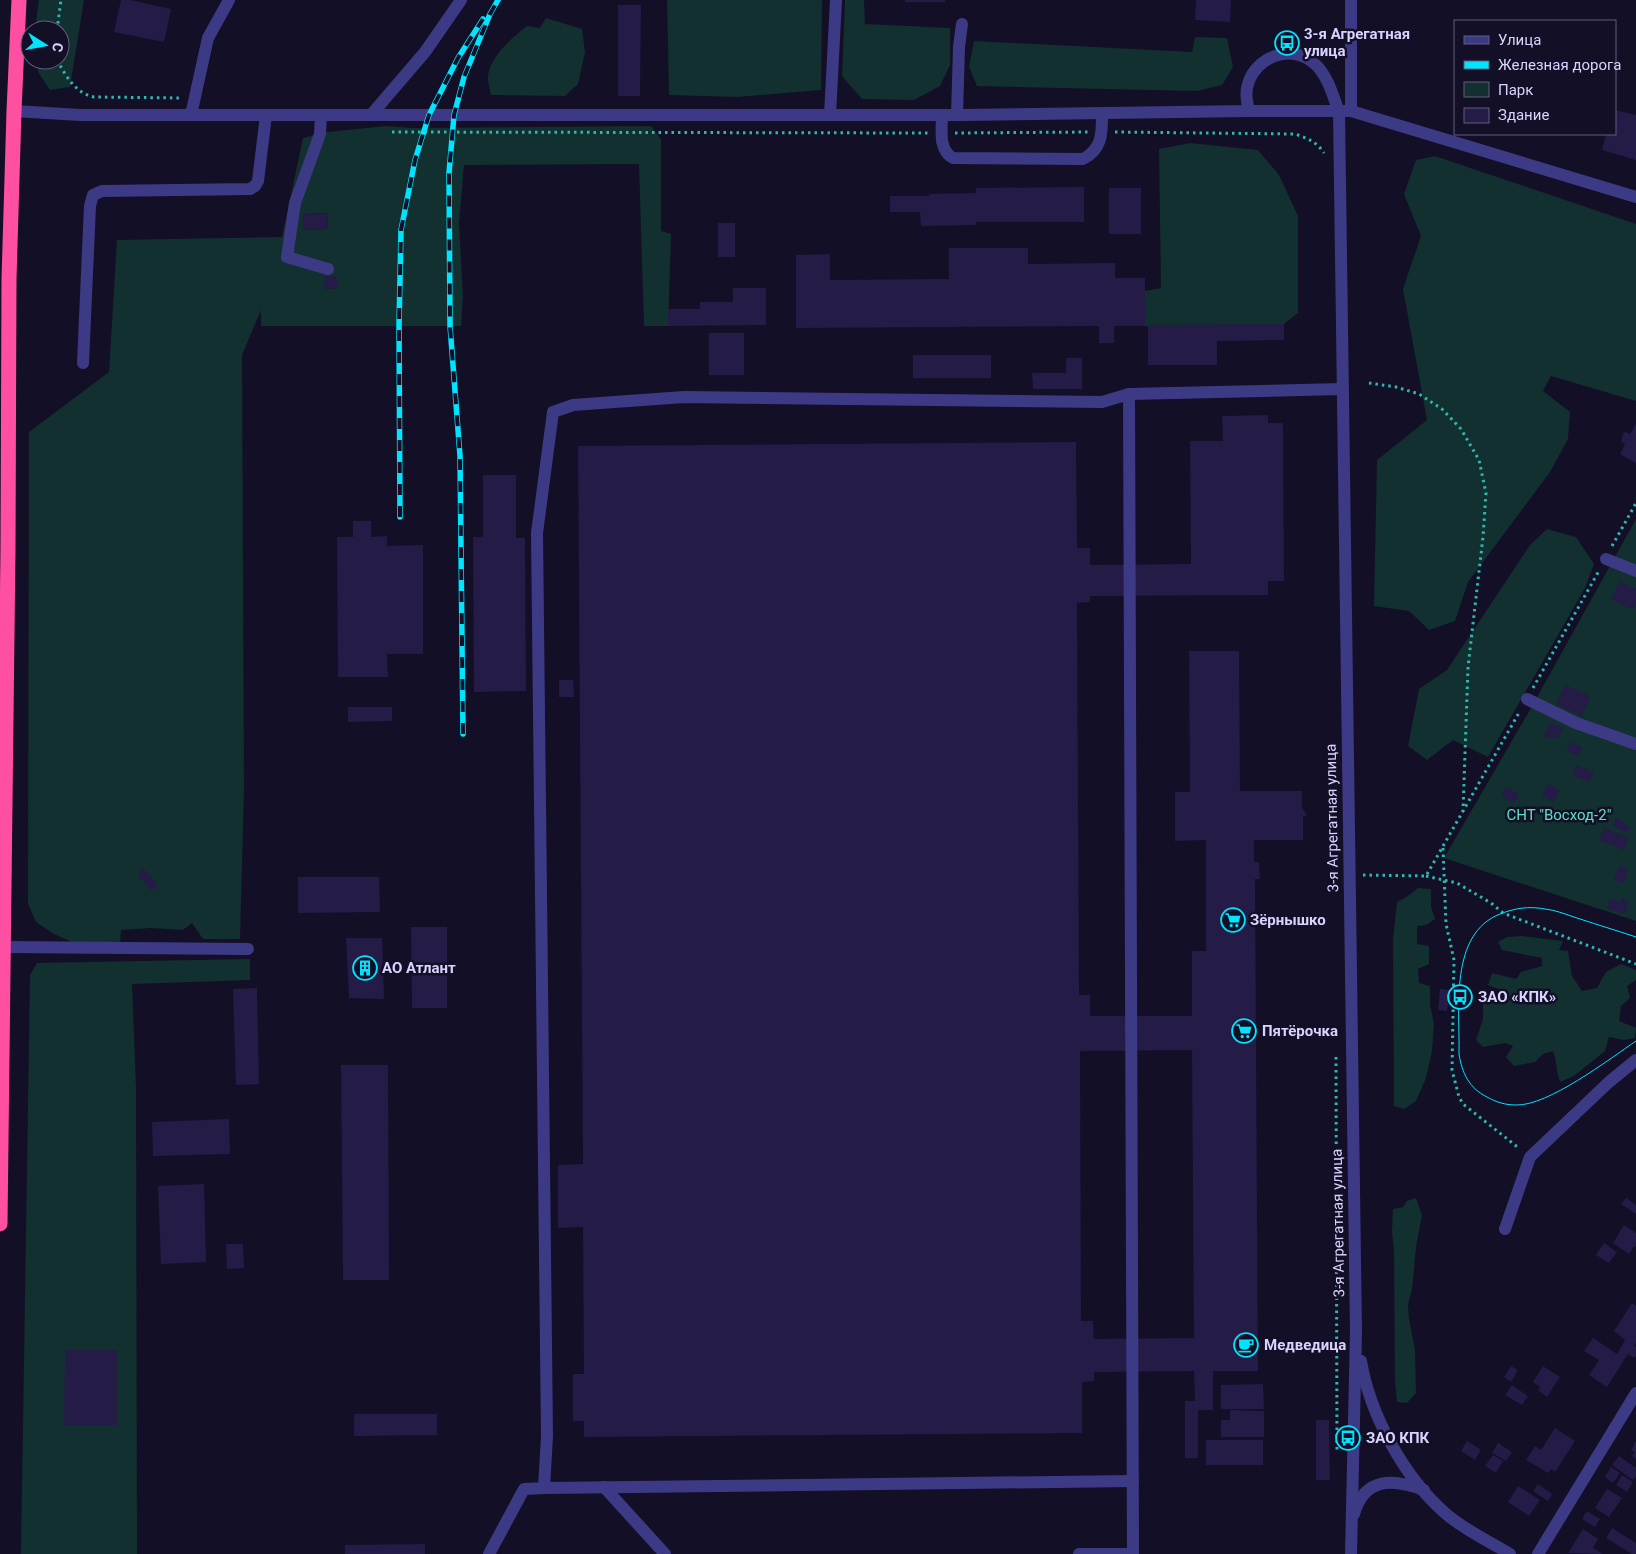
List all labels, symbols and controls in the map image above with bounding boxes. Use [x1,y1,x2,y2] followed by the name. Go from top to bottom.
[20,20,70,70] north arrow
[1454,20,1616,135] legend
[1304,25,1410,60] place label: 3-я Агрегатная улица
[1274,30,1300,56] bus stop icon: 3-я Агрегатная улица
[1498,31,1541,49] text: Улица
[49,41,66,54] text: С
[1498,56,1621,74] text: Железная дорога
[1498,81,1533,99] text: Парк
[1498,106,1549,124] text: Здание
[1322,744,1342,892] street label: 3-я Агрегатная улица
[1507,806,1612,824] park label: СНТ "Восход-2"
[1220,907,1246,933] supermarket icon: Зёрнышко
[1250,911,1326,929] place label: Зёрнышко
[352,955,378,981] building icon: АО Атлант
[382,959,456,977] place label: АО Атлант
[1447,984,1473,1010] bus stop icon: ЗАО «КПК»
[1478,988,1556,1006] place label: ЗАО «КПК»
[1231,1018,1257,1044] supermarket icon: Пятёрочка
[1262,1022,1338,1040] place label: Пятёрочка
[1328,1149,1348,1297] street label: 3-я Агрегатная улица
[1233,1332,1259,1358] cafe icon: Медведица
[1264,1336,1346,1354] place label: Медведица
[1335,1425,1361,1451] bus stop icon: ЗАО КПК
[1366,1429,1430,1447] place label: ЗАО КПК

